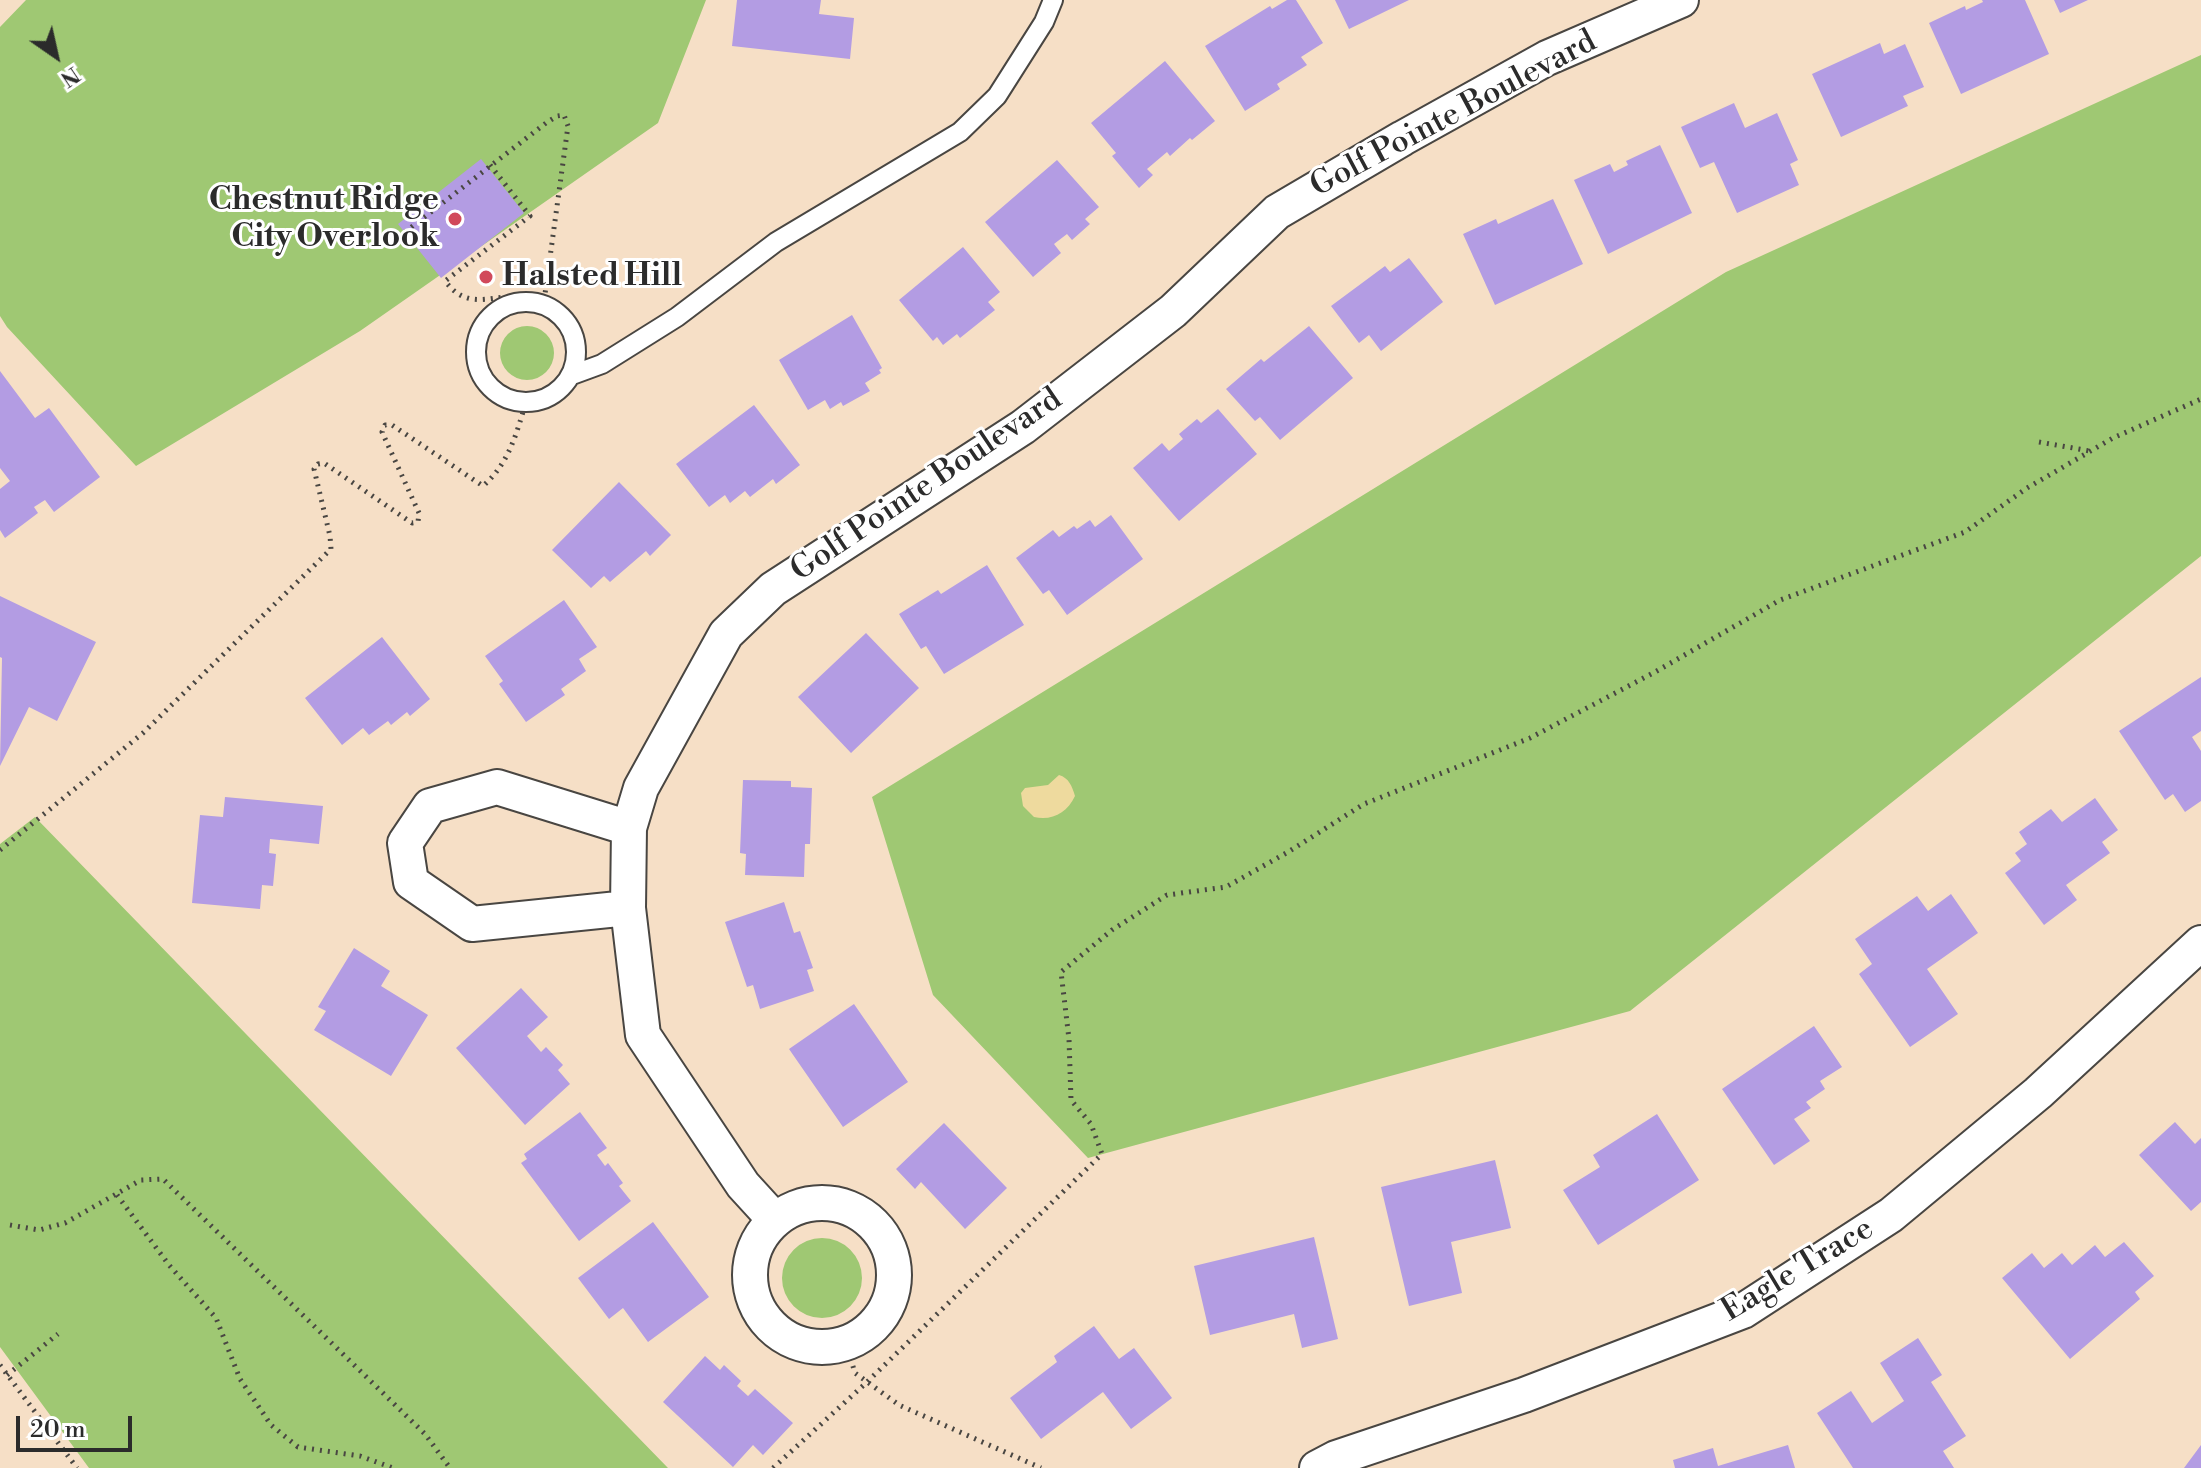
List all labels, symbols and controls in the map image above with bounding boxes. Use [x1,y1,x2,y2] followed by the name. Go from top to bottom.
[16,16,96,96] north arrow
[1304,23,1604,207] street label: Golf Pointe Boulevard
[55,60,84,92] text: N
[209,182,439,257] place label: Chestnut Ridge City Overlook
[446,210,464,228] marker: Chestnut Ridge City Overlook
[502,258,682,296] place label: Halsted Hill
[477,268,495,286] marker: Halsted Hill
[784,381,1070,591] street label: Golf Pointe Boulevard
[1715,1211,1881,1331] street label: Eagle Trace
[20,1400,136,1450] scale bar
[30,1415,86,1445] text: 20 m

